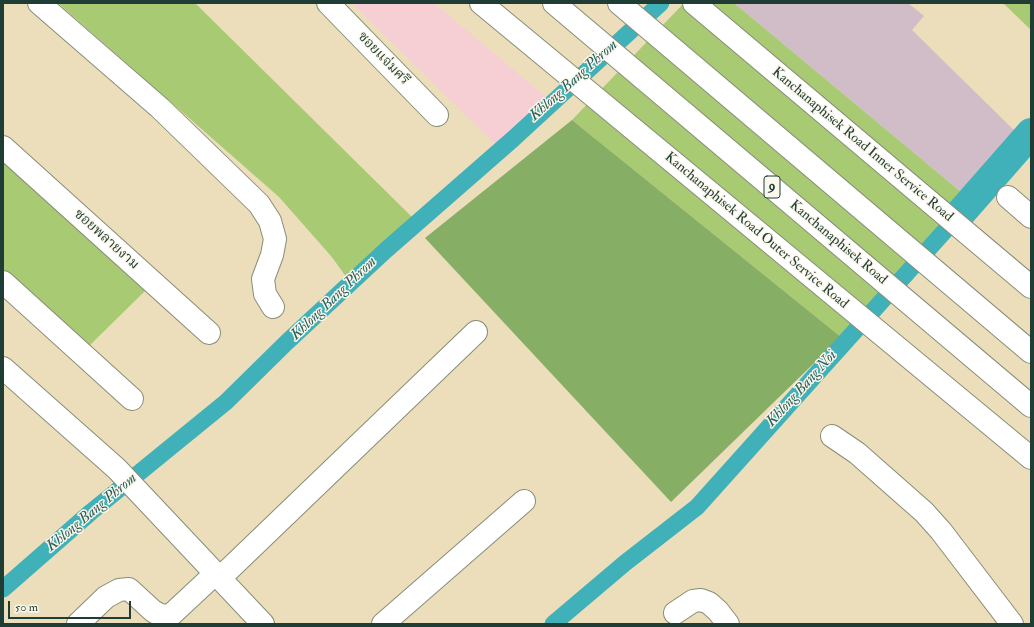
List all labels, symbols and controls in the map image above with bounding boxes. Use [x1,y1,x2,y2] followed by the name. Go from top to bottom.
[354,29,412,89] street label: ซอยแจ่มศรี
[526,37,622,125] water label: Khlong Bang Phrom
[768,64,956,226] street label: Kanchanaphisek Road Inner Service Road
[661,149,851,313] street label: Kanchanaphisek Road Outer Service Road
[764,176,780,198] road number: 9
[786,197,890,289] street label: Kanchanaphisek Road
[70,206,142,274] street label: ซอยพลายงาม
[287,254,381,344] water label: Khlong Bang Phrom
[763,347,841,431] water label: Khlong Bang Noi
[43,470,141,556] water label: Khlong Bang Phrom
[10,593,133,619] scale bar
[15,600,38,615] text: 50 m

